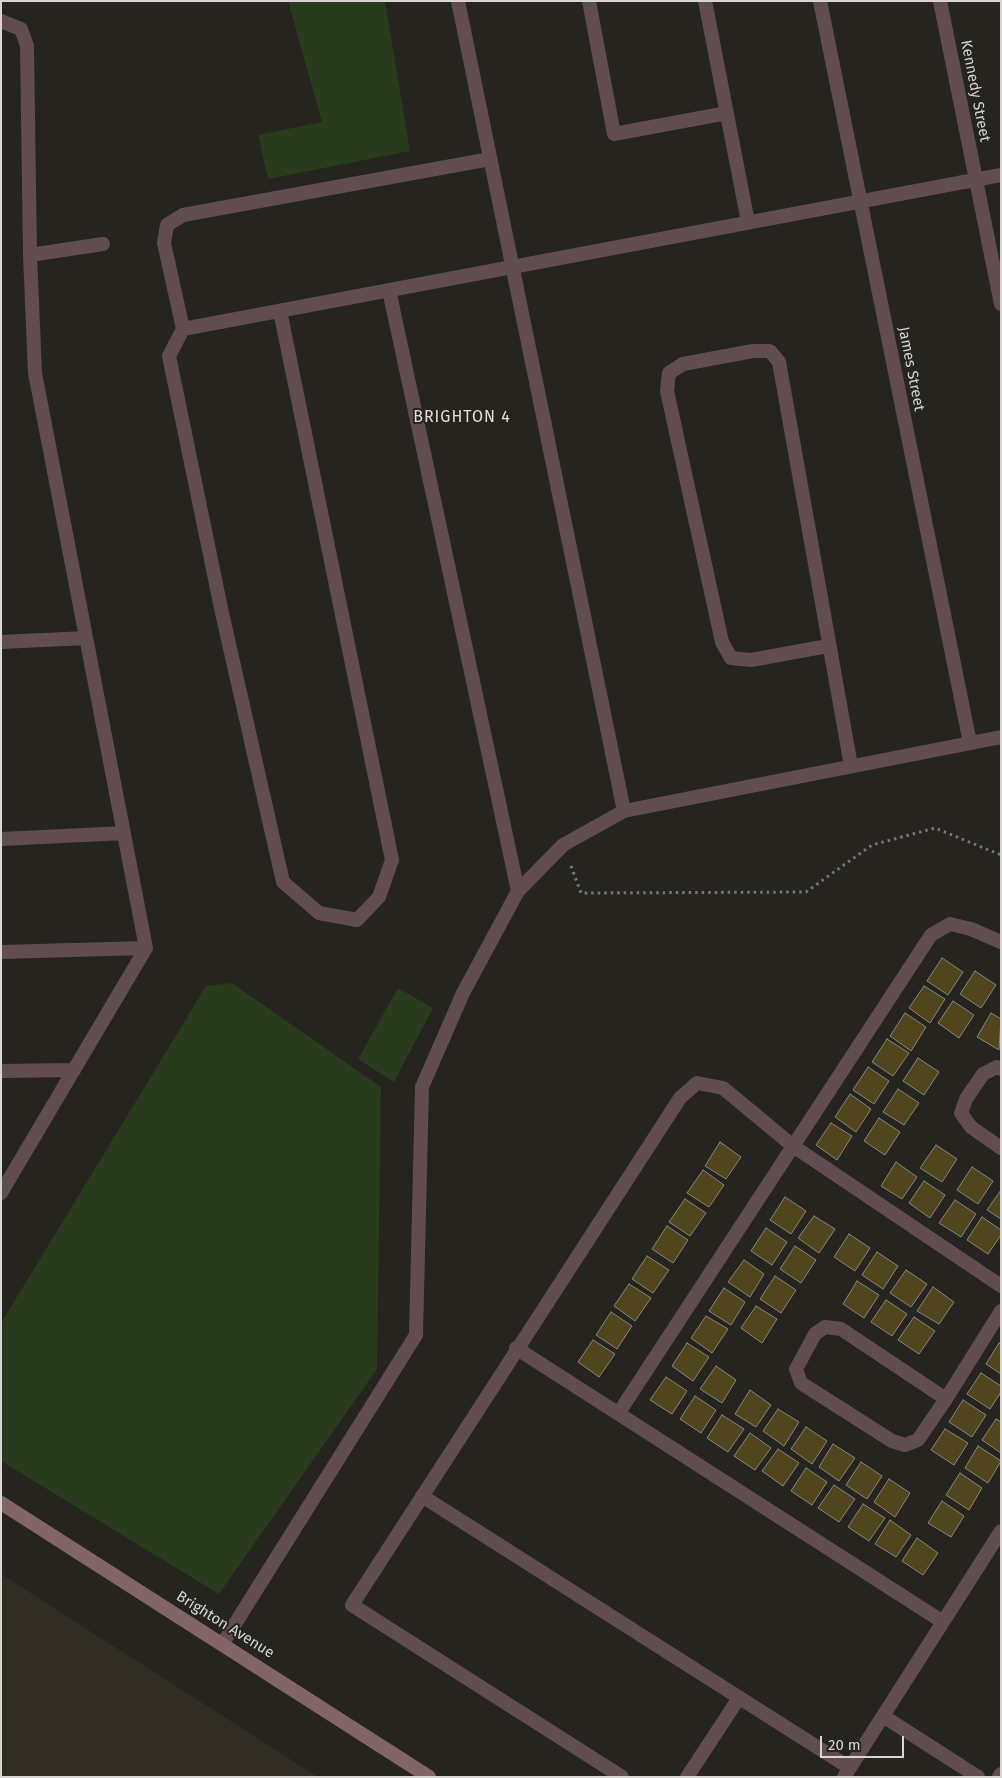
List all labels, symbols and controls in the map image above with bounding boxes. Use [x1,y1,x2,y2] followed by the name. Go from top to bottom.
[956,38,994,144] street label: Kennedy Street
[894,325,928,413] street label: James Street
[412,408,512,428] district label: BRIGHTON 4
[173,1588,277,1662] street label: Brighton Avenue
[822,1726,906,1758] scale bar
[828,1736,861,1754] text: 20 m

